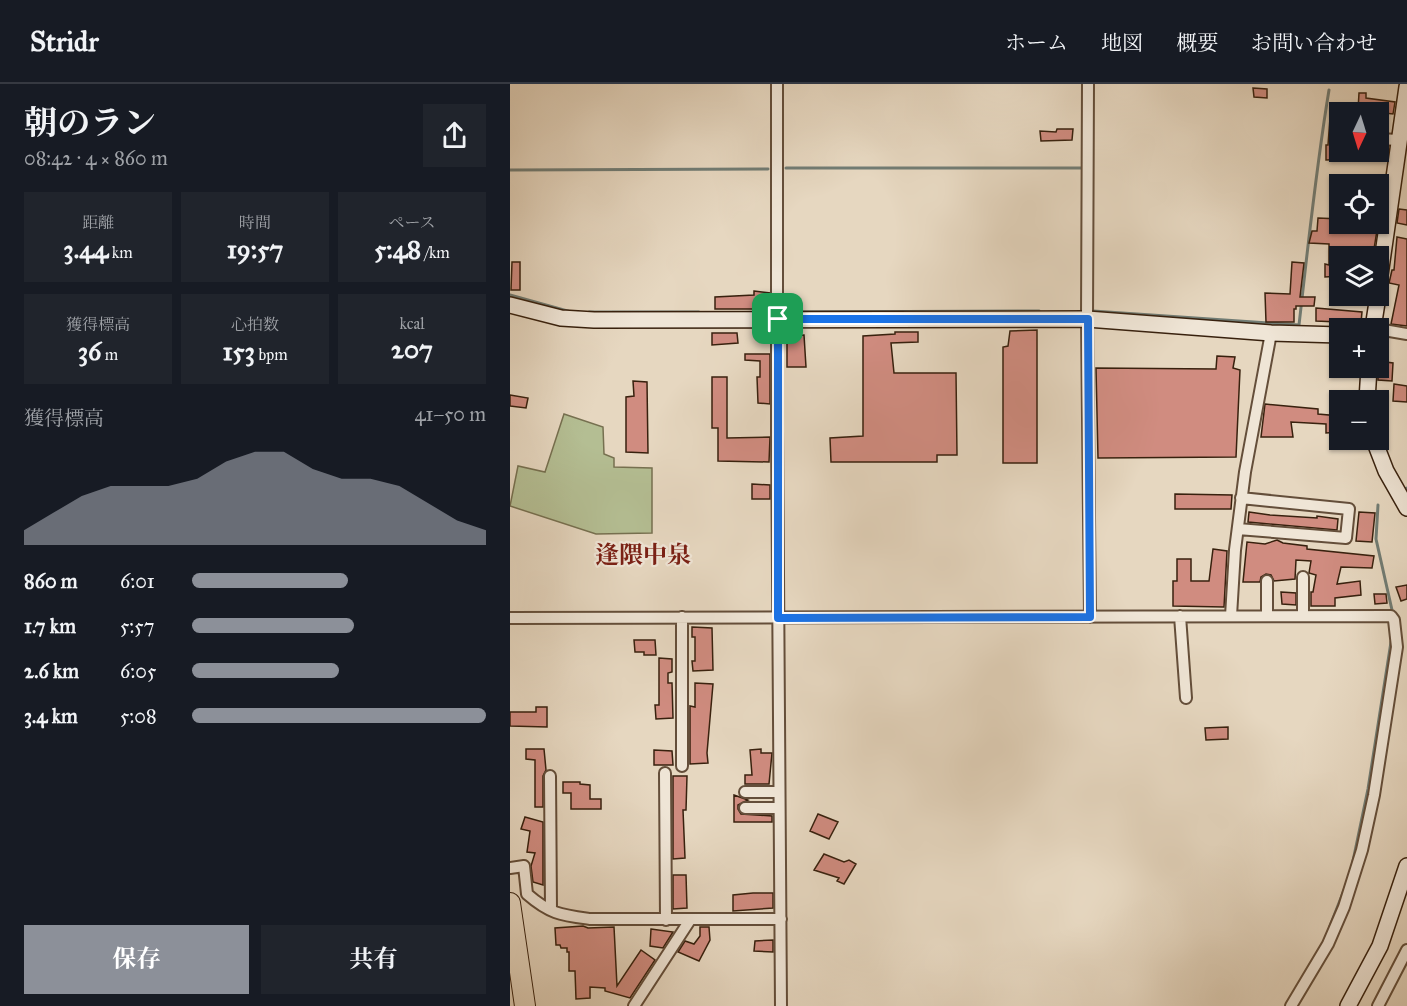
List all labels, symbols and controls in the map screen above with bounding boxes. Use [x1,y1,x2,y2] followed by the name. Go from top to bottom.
[30,24,99,59] text: Stridr
[1005,30,1068,56] text: ホーム
[1101,30,1143,56] text: 地図
[1176,30,1218,56] text: 概要
[1251,30,1377,56] text: お問い合わせ
[1329,102,1389,162] north arrow
[1329,102,1389,450] map controls
[24,103,156,143] text: 朝のラン
[423,104,486,167] button: share
[24,146,168,170] text: 08:42 · 4 × 860 m
[1329,174,1389,234] button: locate
[82,213,114,232] text: 距離
[239,213,271,232] text: 時間
[388,213,436,232] text: ペース
[63,233,108,265] text: 3.44
[227,233,283,265] text: 19:57
[374,233,421,265] text: 5:48
[108,243,133,262] text: km
[421,243,450,262] text: /km
[1329,246,1389,306] button: layers
[752,293,803,344] pin
[761,302,794,335] icon: arrive
[399,314,425,333] text: kcal
[66,315,130,334] text: 獲得標高
[231,315,279,334] text: 心拍数
[1329,318,1389,378] button: +
[391,333,433,365] text: 207
[78,335,101,367] text: 36
[222,335,255,367] text: 153
[101,345,118,364] text: m
[255,345,288,364] text: bpm
[1329,390,1389,450] button: −
[414,402,486,426] text: 41–50 m
[24,406,104,430] text: 獲得標高
[595,540,691,570] district label: 逢隈中泉
[24,569,78,593] text: 860 m
[120,569,155,593] text: 6:01
[24,614,76,638] text: 1.7 km
[120,614,154,638] text: 5:57
[24,659,79,683] text: 2.6 km
[120,659,156,683] text: 6:05
[24,704,78,728] text: 3.4 km
[120,704,157,728] text: 5:08
[24,925,249,994] button: 保存
[261,925,486,994] button: 共有

